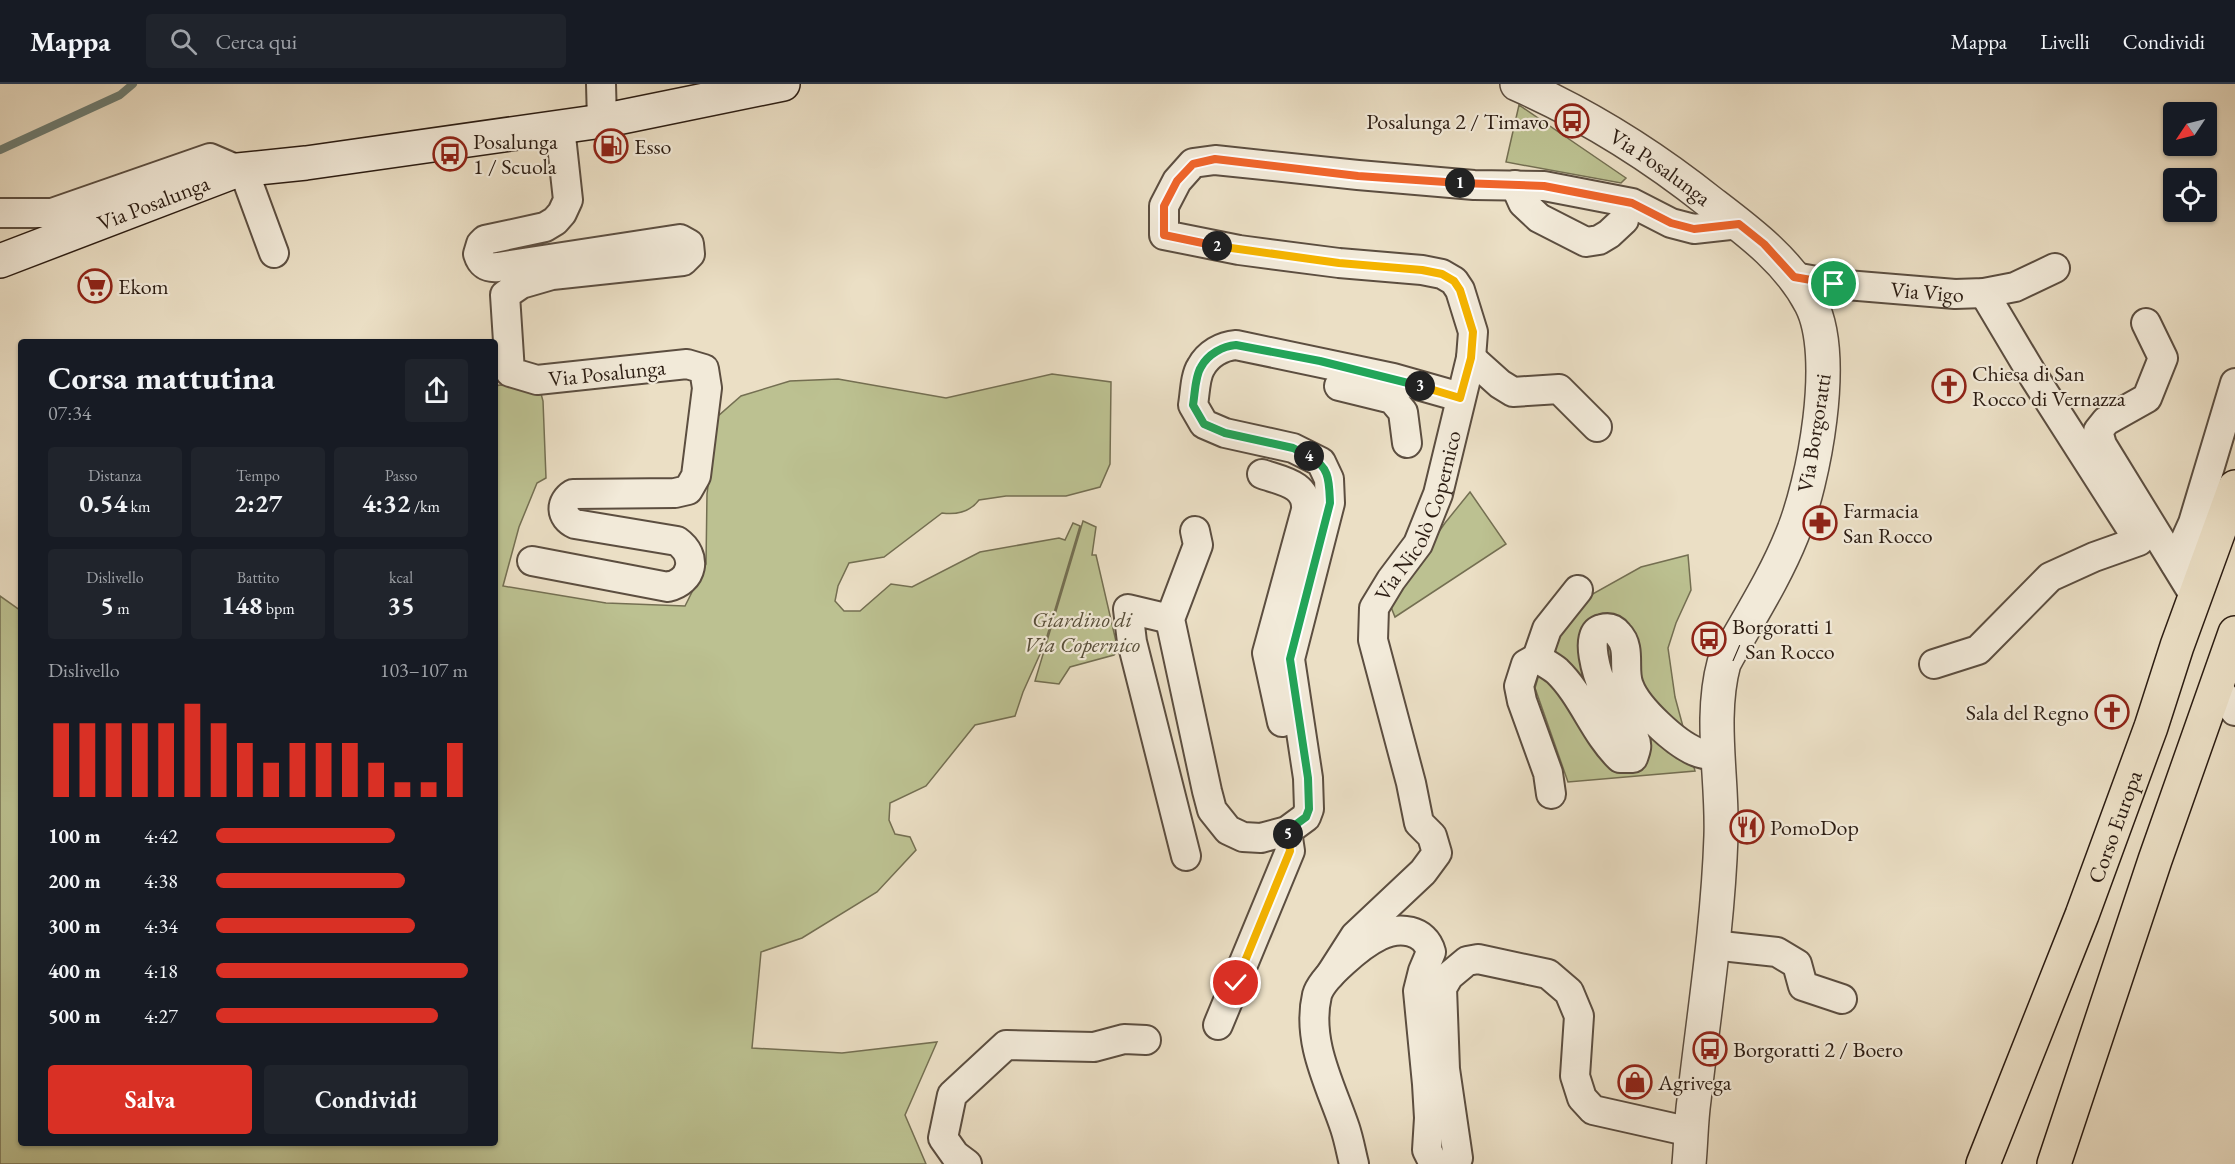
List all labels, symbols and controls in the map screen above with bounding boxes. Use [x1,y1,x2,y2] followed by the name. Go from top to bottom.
[146,14,566,68] search box
[30,23,110,59] text: Mappa
[167,25,200,58] icon: search
[215,27,297,56] text: Cerca qui
[1951,28,2007,55] text: Mappa
[2040,28,2090,55] text: Livelli
[2123,28,2205,55] text: Condividi
[2163,102,2217,156] north arrow
[2163,102,2217,222] map controls
[1554,103,1590,139] bus stop icon: Posalunga 2 / Timavo
[1366,107,1549,136] place label: Posalunga 2 / Timavo
[1604,121,1718,212] street label: Via Posalunga
[473,127,558,181] place label: Posalunga 1 / Scuola
[593,128,629,164] fuel station icon: Esso
[634,132,672,161] place label: Esso
[432,136,468,172] bus stop icon: Posalunga 1 / Scuola
[93,168,214,237] street label: Via Posalunga
[1445,168,1475,198] pin: 1
[2163,168,2217,222] button: locate
[1456,172,1464,193] text: 1
[1202,231,1232,261] pin: 2
[1213,235,1221,256] text: 2
[1808,258,1859,309] pin
[1817,267,1850,300] icon: arrive
[77,268,113,304] supermarket icon: Ekom
[118,272,169,301] place label: Ekom
[1889,274,1964,309] street label: Via Vigo
[547,352,667,394] street label: Via Posalunga
[48,356,275,399] text: Corsa mattutina
[405,359,468,422] button: share
[1972,359,2126,413] place label: Chiesa di San Rocco di Vernazza
[1931,368,1967,404] church icon: Chiesa di San Rocco di Vernazza
[1405,371,1435,401] pin: 3
[1790,372,1838,494] street label: Via Borgoratti
[1416,375,1424,396] text: 3
[48,400,91,426] text: 07:34
[1367,427,1467,606] street label: Via Nicolò Copernico
[1294,441,1324,471] pin: 4
[1305,445,1313,466] text: 4
[88,465,142,486] text: Distanza
[236,465,280,486] text: Tempo
[385,465,417,486] text: Passo
[80,486,127,520] text: 0.54
[234,486,282,520] text: 2:27
[362,486,411,520] text: 4:32
[127,496,150,517] text: km
[411,496,440,517] text: /km
[1843,496,1933,550] place label: Farmacia San Rocco
[1802,505,1838,541] pharmacy icon: Farmacia San Rocco
[86,567,144,588] text: Dislivello
[237,567,279,588] text: Battito
[389,567,413,588] text: kcal
[100,588,114,622] text: 5
[221,588,263,622] text: 148
[387,588,415,622] text: 35
[114,598,130,619] text: m
[263,598,295,619] text: bpm
[1024,605,1140,659] park label: Giardino di Via Copernico
[1732,612,1835,666] place label: Borgoratti 1 / San Rocco
[1691,621,1727,657] bus stop icon: Borgoratti 1 / San Rocco
[48,657,120,683] text: Dislivello
[380,657,468,683] text: 103–107 m
[2094,694,2130,730] church icon: Sala del Regno
[1966,698,2089,727] place label: Sala del Regno
[2080,766,2148,887] street label: Corso Europa
[1729,809,1765,845] restaurant icon: PomoDop
[1770,813,1859,842] place label: PomoDop
[1273,819,1303,849] pin: 5
[48,823,101,849] text: 100 m
[144,823,178,849] text: 4:42
[1284,823,1292,844] text: 5
[48,868,101,894] text: 200 m
[144,868,178,894] text: 4:38
[48,913,101,939] text: 300 m
[144,913,178,939] text: 4:34
[1210,957,1261,1008] pin
[48,958,101,984] text: 400 m
[144,958,178,984] text: 4:18
[1219,966,1252,999] icon: check
[48,1003,101,1029] text: 500 m
[144,1003,178,1029] text: 4:27
[1692,1031,1728,1067] bus stop icon: Borgoratti 2 / Boero
[1733,1035,1903,1064] place label: Borgoratti 2 / Boero
[1617,1064,1653,1100] shop icon: Agrivega
[48,1065,252,1134] button: Salva
[264,1065,468,1134] button: Condividi
[1657,1068,1732,1097] place label: Agrivega

